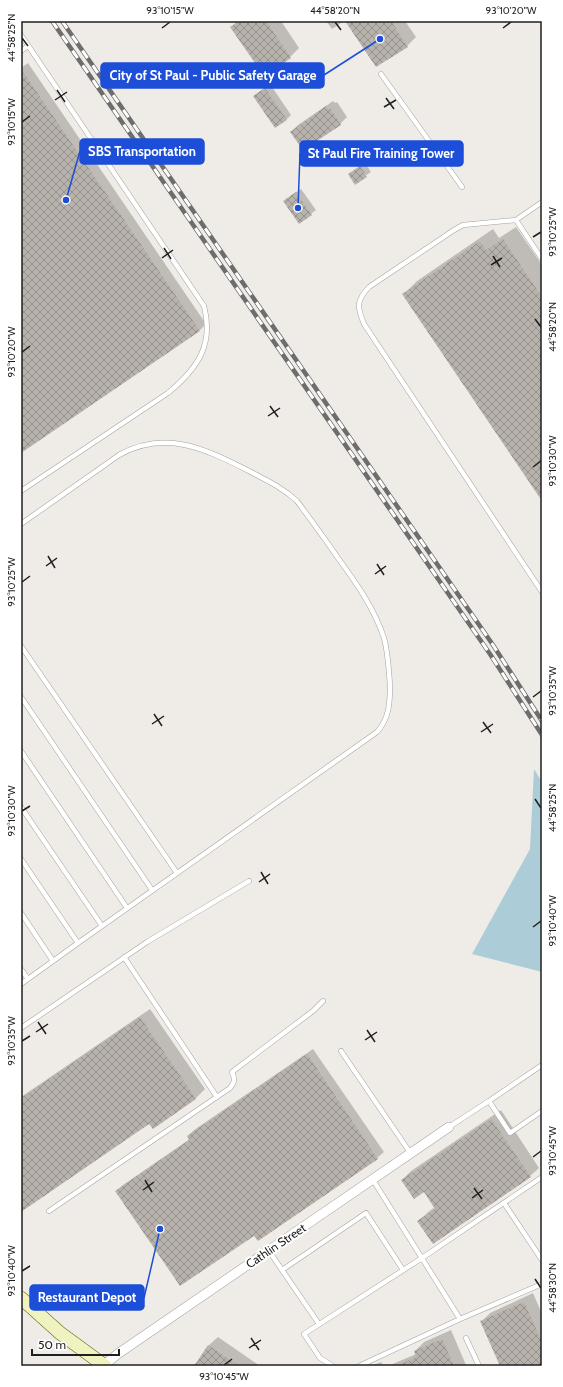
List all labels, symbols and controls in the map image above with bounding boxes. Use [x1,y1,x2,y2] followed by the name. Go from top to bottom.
[146,4,194,17] text: 93°10'15"W
[310,4,360,17] text: 44°58'20"N
[486,4,537,17] text: 93°10'20"W
[5,14,18,62] text: 44°58'25"N
[101,63,324,88] callout: City of St Paul - Public Safety Garage
[109,67,317,83] text: City of St Paul - Public Safety Garage
[5,98,18,146] text: 93°10'15"W
[80,139,204,164] callout: SBS Transportation
[300,141,463,166] callout: St Paul Fire Training Tower
[88,143,196,159] text: SBS Transportation
[308,145,455,161] text: St Paul Fire Training Tower
[546,207,559,257] text: 93°10'25"W
[546,302,559,352] text: 44°58'20"N
[5,326,18,377] text: 93°10'20"W
[546,435,559,487] text: 93°10'30"W
[5,557,18,607] text: 93°10'25"W
[546,666,559,716] text: 93°10'35"W
[546,784,559,832] text: 44°58'25"N
[5,785,18,837] text: 93°10'30"W
[546,895,559,947] text: 93°10'40"W
[5,1016,18,1066] text: 93°10'35"W
[546,1126,559,1176] text: 93°10'45"W
[243,1220,309,1271] street label: Cathlin Street
[5,1245,18,1297] text: 93°10'40"W
[546,1263,559,1313] text: 44°58'30"N
[30,1285,144,1310] callout: Restaurant Depot
[38,1289,137,1305] text: Restaurant Depot
[32,1331,119,1357] scale bar
[38,1337,66,1352] text: 50 m
[199,1370,249,1383] text: 93°10'45"W

